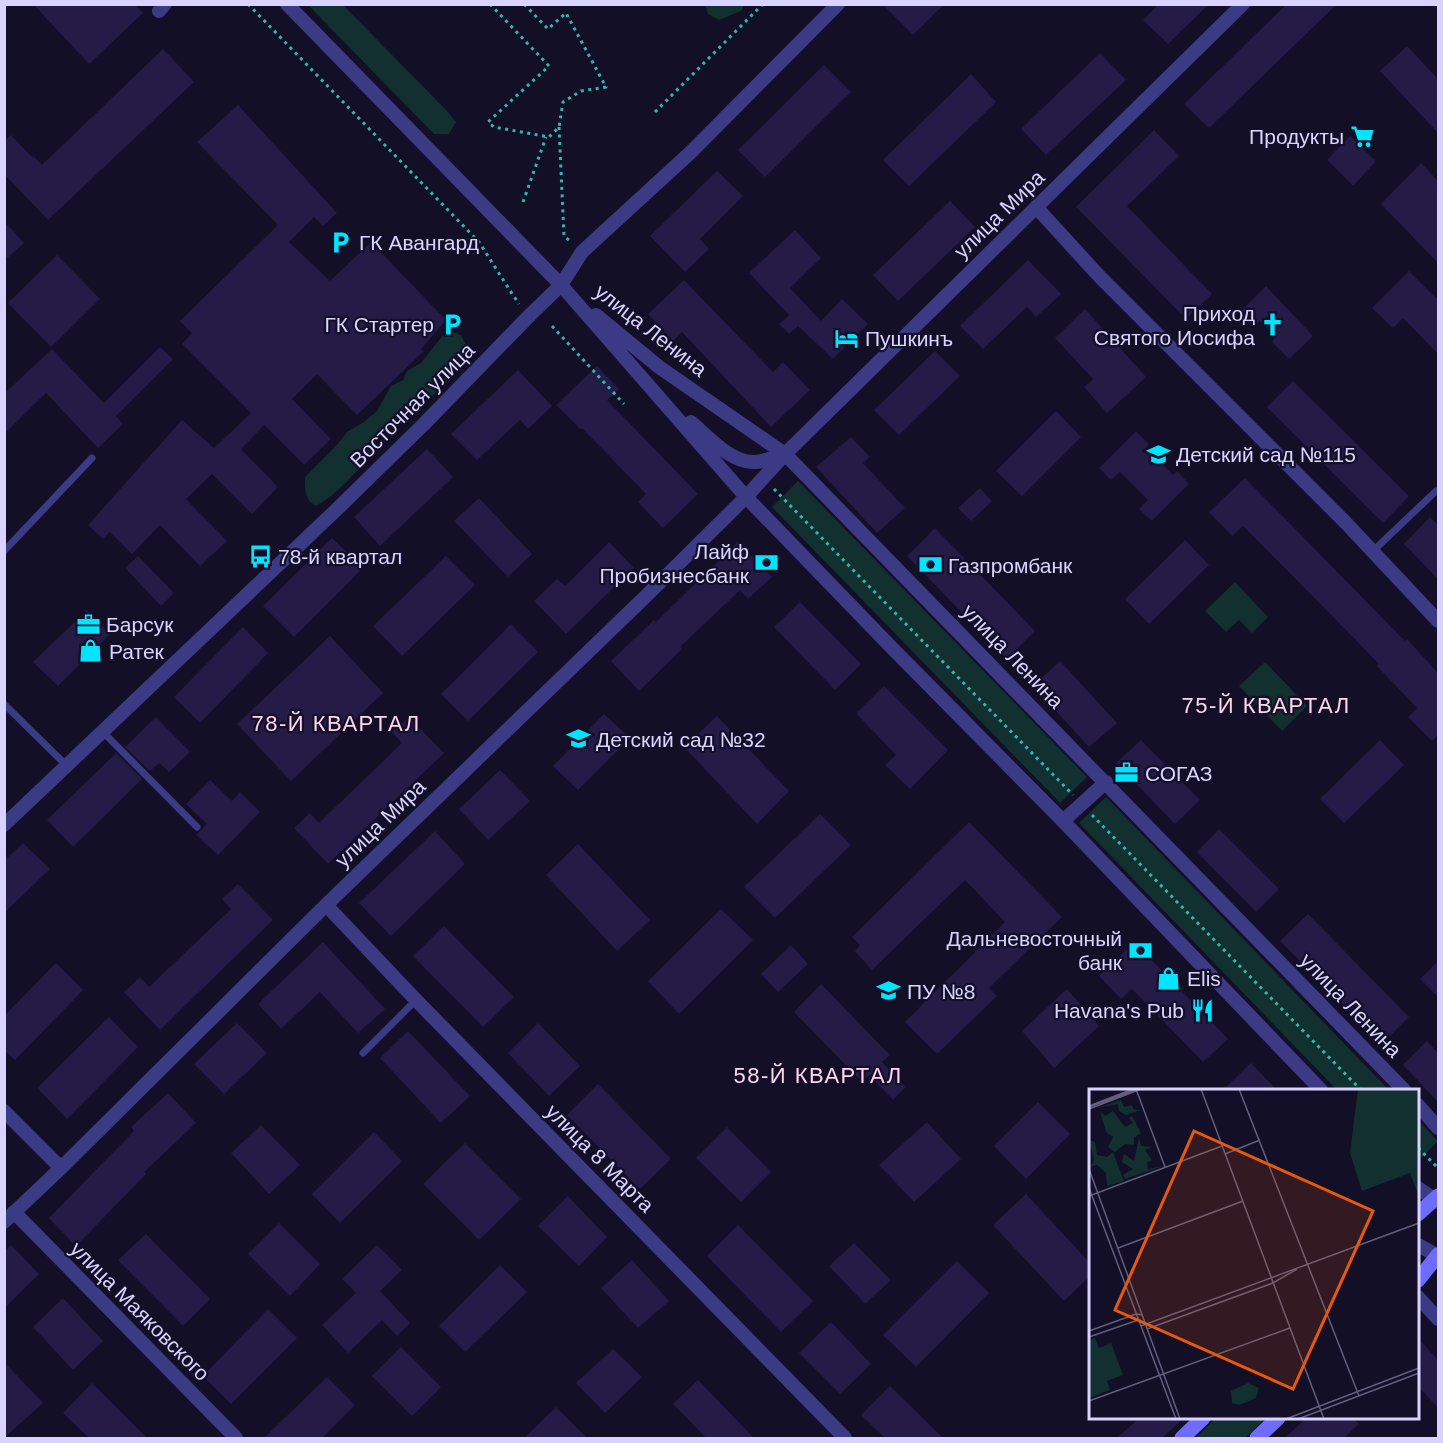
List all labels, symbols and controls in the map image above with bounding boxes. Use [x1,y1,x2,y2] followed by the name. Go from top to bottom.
[1349,123,1375,149] supermarket icon: Продукты
[1249,125,1344,148] place label: Продукты
[949,165,1049,263] street label: улица Мира
[328,229,354,255] parking icon: ГК Авангард
[359,231,479,254] place label: ГК Авангард
[590,279,712,381] street label: улица Ленина
[1094,302,1255,349] place label: Приход Святого Иосифа
[439,311,465,337] parking icon: ГК Стартер
[1260,312,1286,338] church icon: Приход Святого Иосифа
[324,313,434,336] place label: ГК Стартер
[834,325,860,351] hotel icon: Пушкинъ
[865,327,953,350] place label: Пушкинъ
[345,338,479,472] street label: Восточная улица
[1145,441,1171,467] school or university icon: Детский сад №115
[1176,443,1356,466] place label: Детский сад №115
[599,540,750,587] place label: Лайф Пробизнесбанк
[247,543,273,569] bus stop icon: 78-й квартал
[278,545,402,568] place label: 78-й квартал
[754,550,780,576] bank icon: Лайф Пробизнесбанк
[917,552,943,578] bank icon: Газпромбанк
[948,554,1073,577] place label: Газпромбанк
[958,599,1069,713] street label: улица Ленина
[75,611,101,637] office icon: Барсук
[106,613,174,636] place label: Барсук
[78,638,104,664] shop icon: Ратек
[109,640,165,663] place label: Ратек
[1181,693,1351,718] district label: 75-Й КВАРТАЛ
[251,711,421,736] district label: 78-Й КВАРТАЛ
[565,726,591,752] school or university icon: Детский сад №32
[596,728,766,751] place label: Детский сад №32
[1114,760,1140,786] office icon: СОГАЗ
[1145,762,1212,785] place label: СОГАЗ
[330,774,430,872] street label: улица Мира
[947,927,1123,974] place label: Дальневосточный банк
[1127,937,1153,963] bank icon: Дальневосточный банк
[1296,948,1407,1062] street label: улица Ленина
[1156,965,1182,991] shop icon: Elis
[1187,967,1221,990] place label: Elis
[876,978,902,1004] school or university icon: ПУ №8
[907,980,975,1003] place label: ПУ №8
[1189,997,1215,1023] restaurant icon: Havana's Pub
[1054,999,1184,1022] place label: Havana's Pub
[733,1063,903,1088] district label: 58-Й КВАРТАЛ
[1089,1089,1419,1419] inset map
[541,1099,659,1217] street label: улица 8 Марта
[66,1237,214,1385] street label: улица Маяковского

